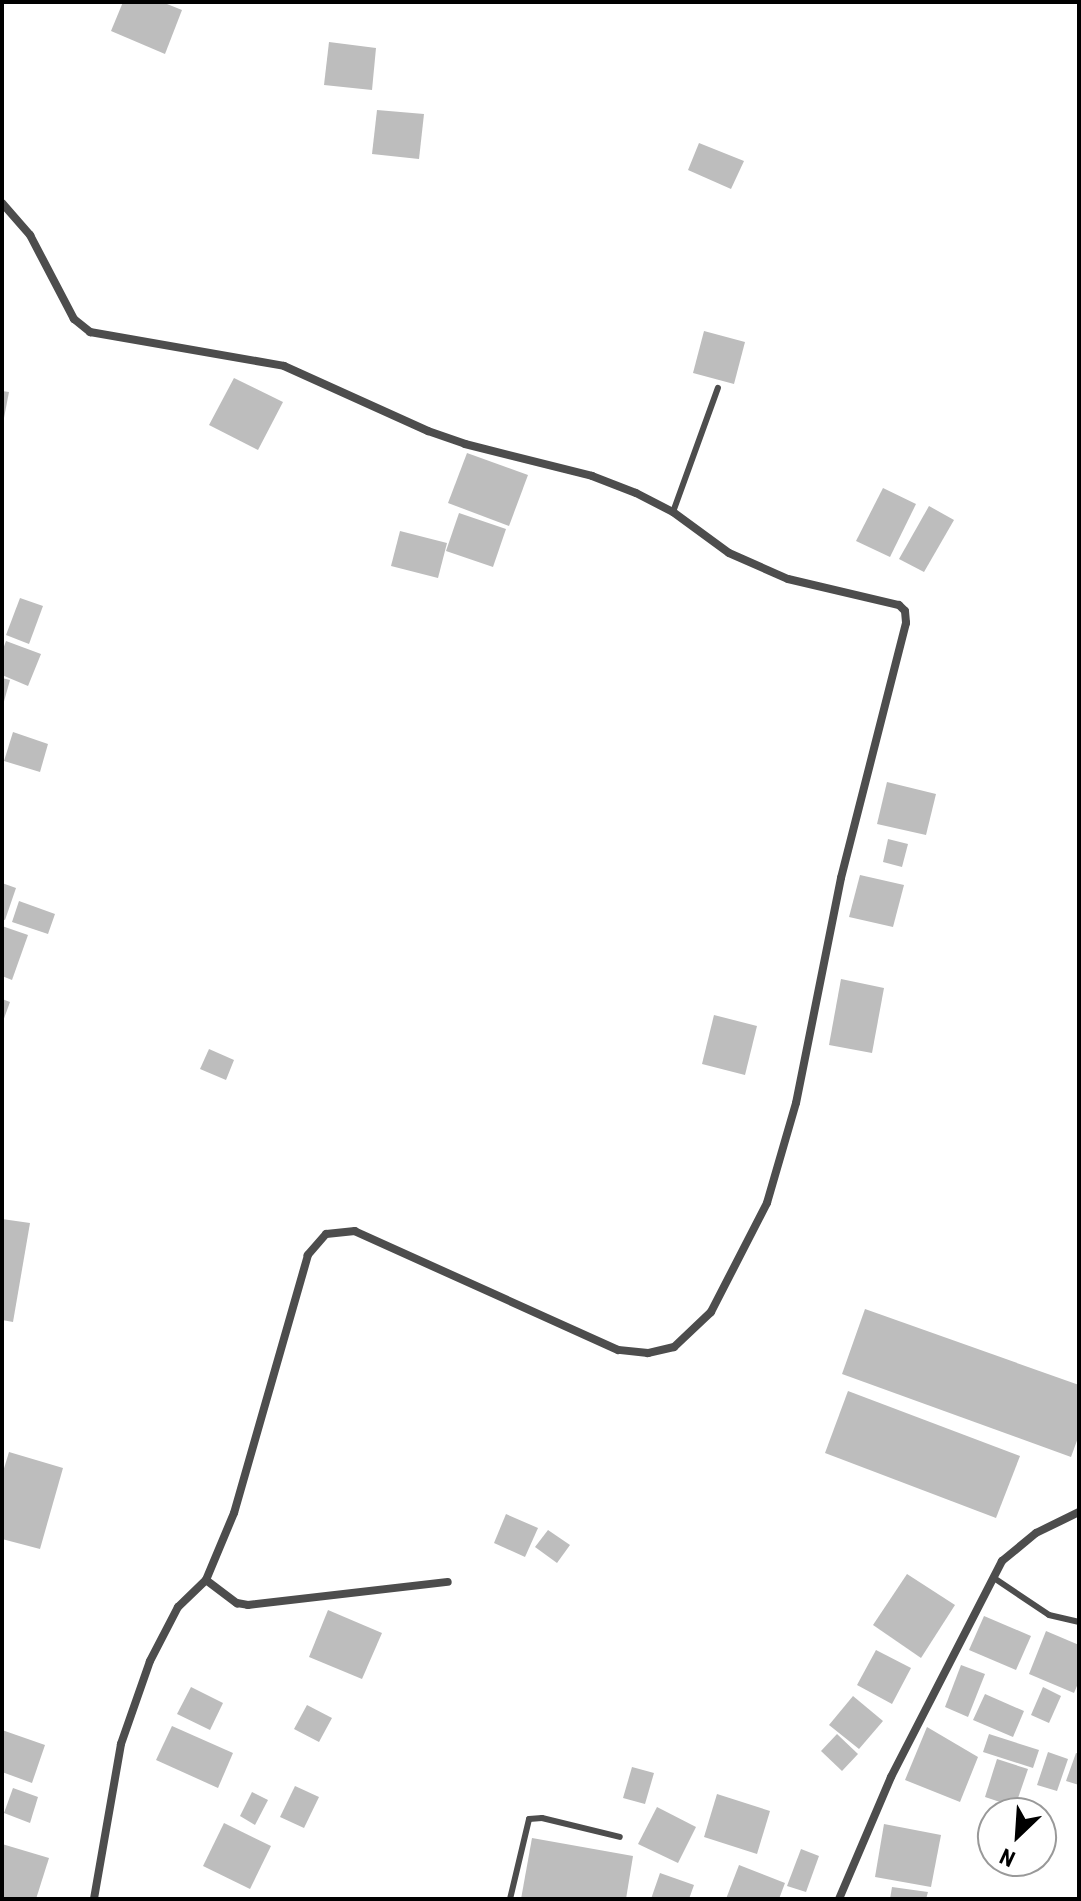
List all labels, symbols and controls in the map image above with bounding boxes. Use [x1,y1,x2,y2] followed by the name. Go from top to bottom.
[977,1797,1057,1877] north arrow
[996,1843,1019,1872] text: N

